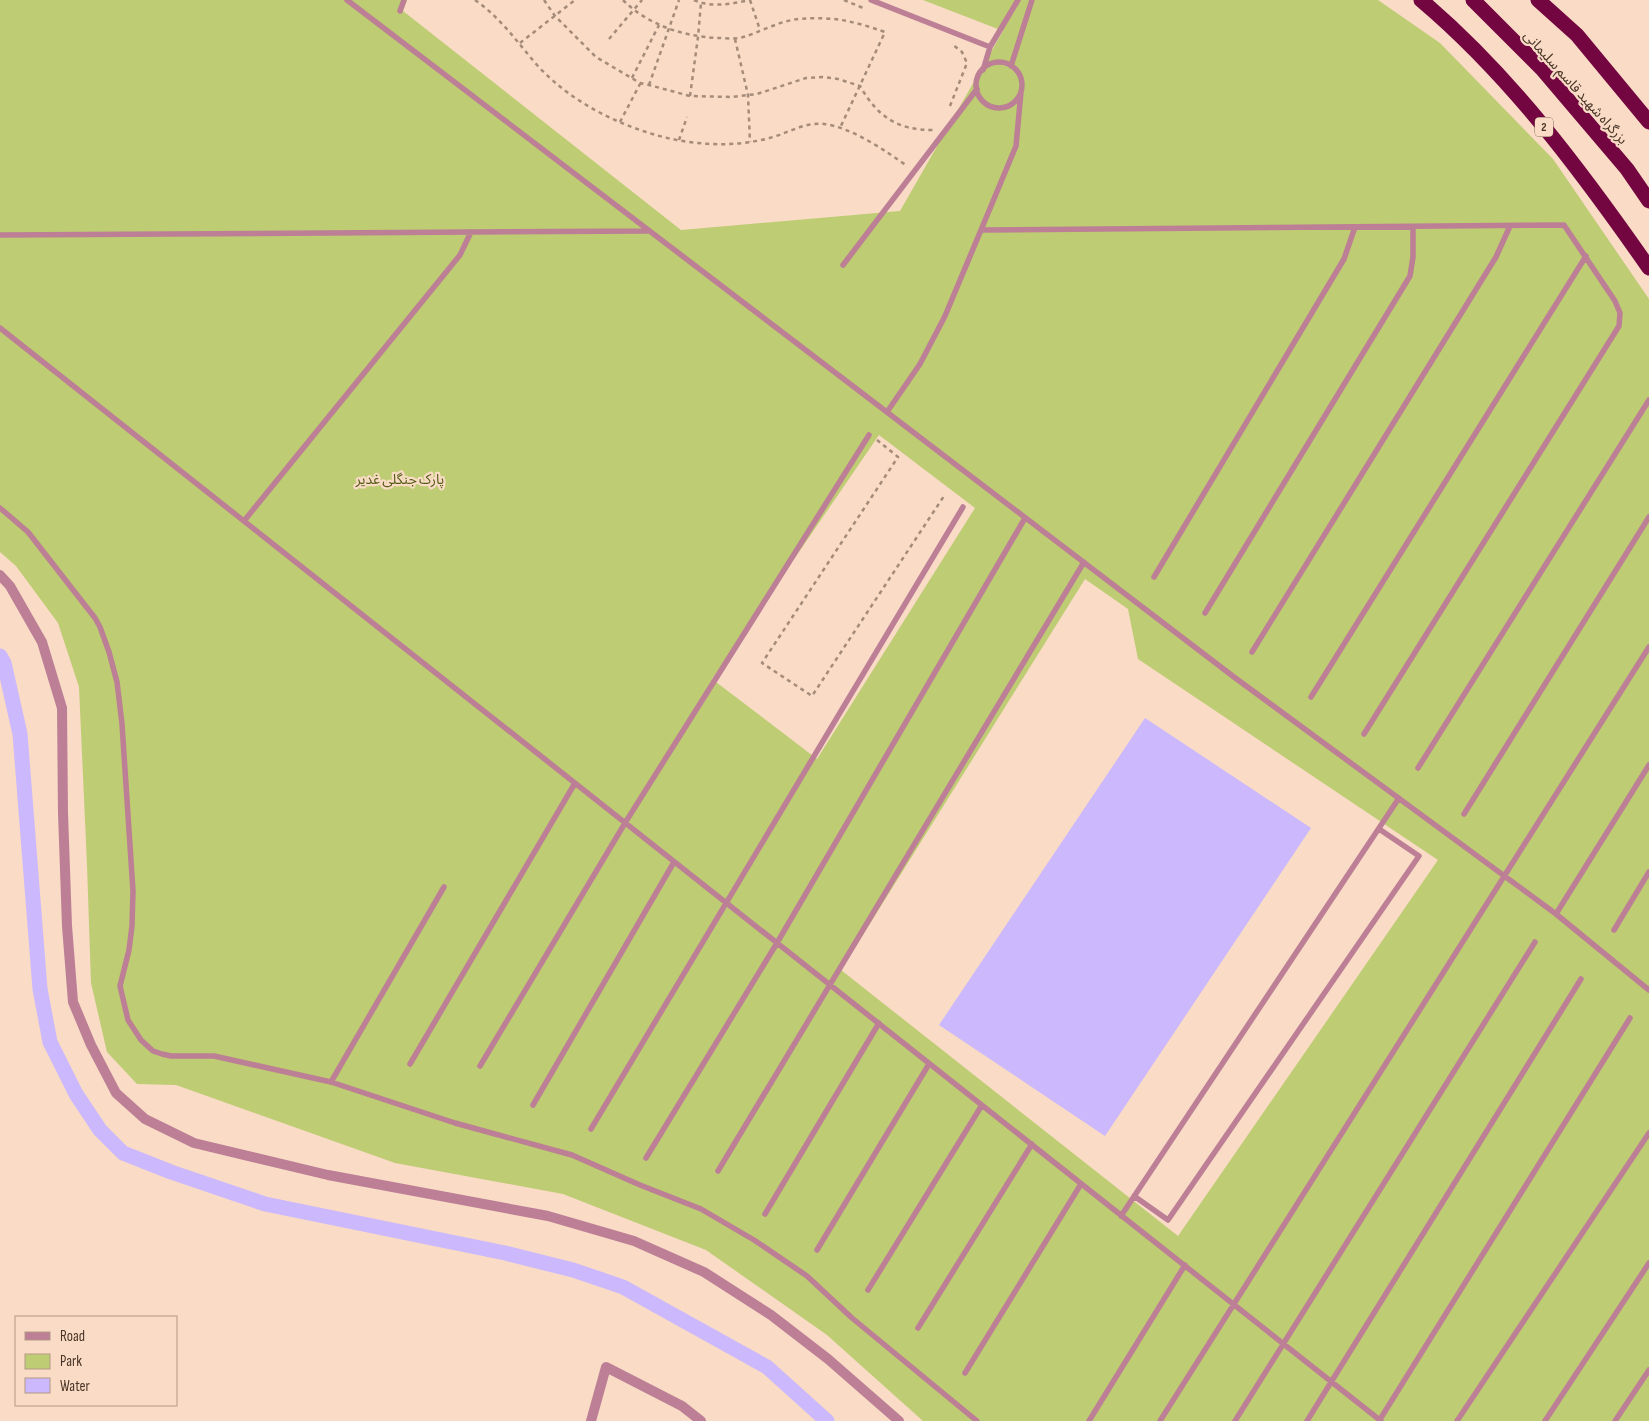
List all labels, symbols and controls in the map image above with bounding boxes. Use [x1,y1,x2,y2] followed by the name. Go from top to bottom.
[1519,27,1631,149] street label: بزرگراه شهید قاسم سلیمانی
[1535,118,1553,136] road number: 2
[355,471,444,489] park label: پارک جنگلی غدیر
[15,1316,178,1406] legend
[60,1327,85,1346] text: Road
[60,1352,82,1371] text: Park
[60,1377,91,1396] text: Water

